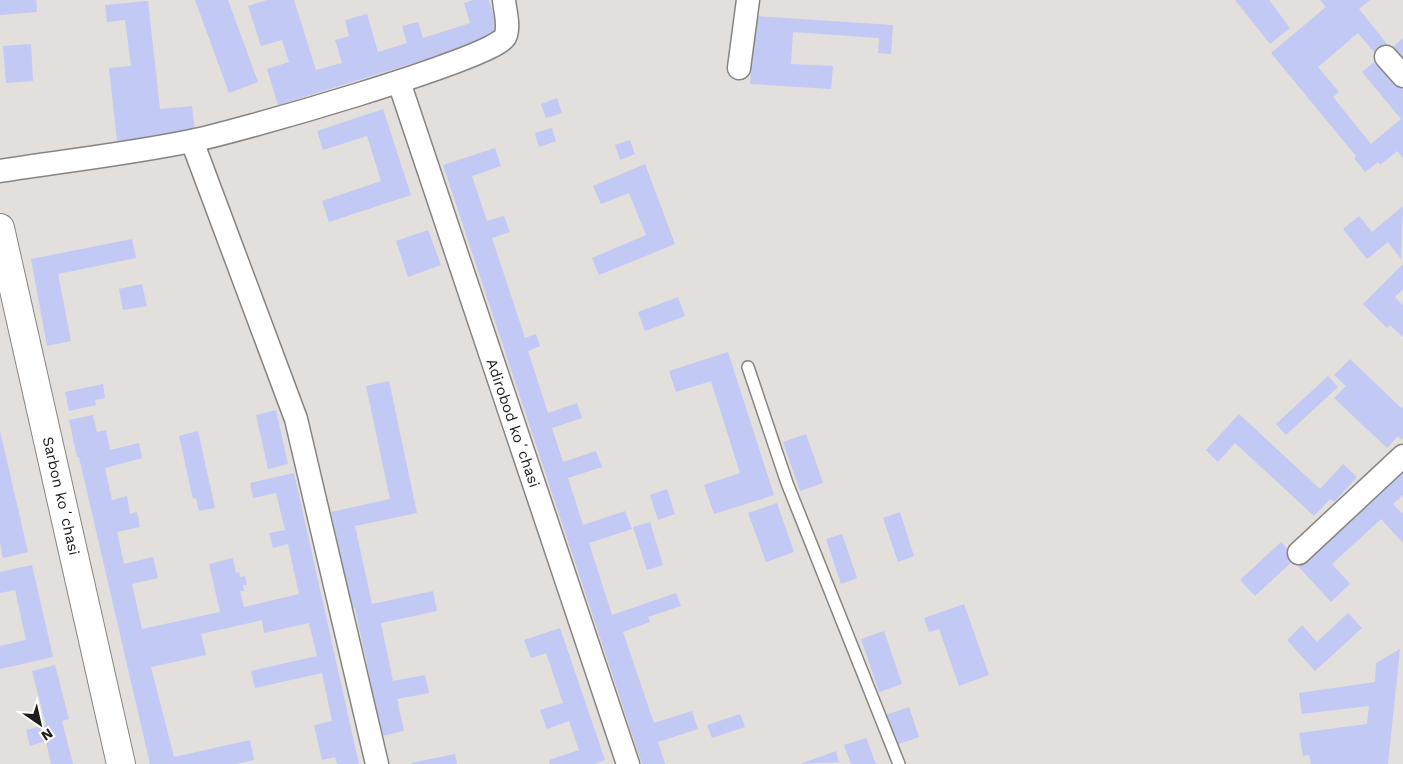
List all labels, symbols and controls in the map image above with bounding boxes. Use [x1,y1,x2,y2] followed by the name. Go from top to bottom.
[482,356,544,490] street label: Adirobod koʻchasi
[39,435,83,557] street label: Sarbon koʻchasi
[15,699,65,749] north arrow
[38,725,56,744] text: N

